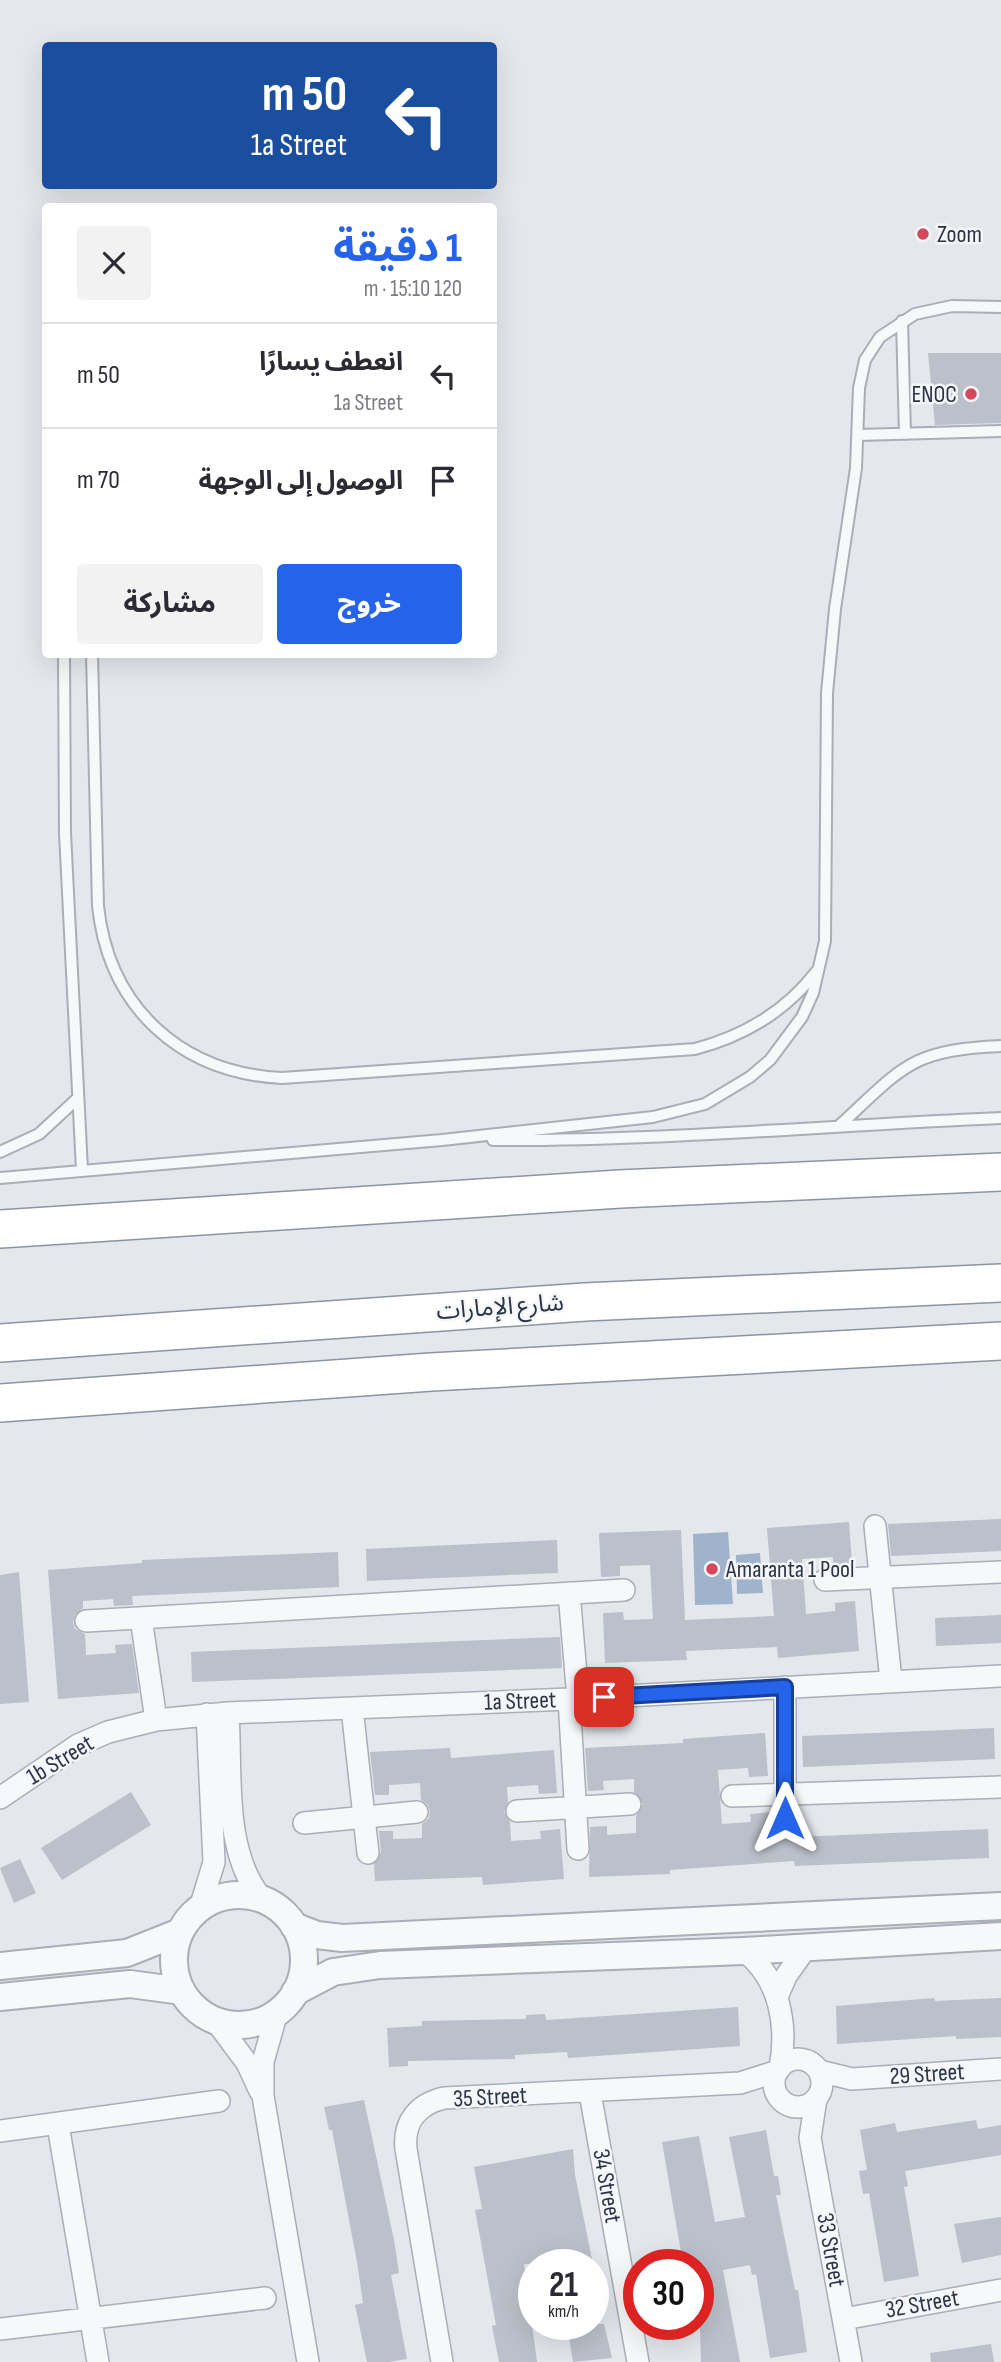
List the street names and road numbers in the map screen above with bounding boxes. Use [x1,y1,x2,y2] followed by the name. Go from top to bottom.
[435,1288,565,1328] street label: شارع الإمارات
[483,1685,557,1717] street label: 1a Street
[21,1729,99,1791] street label: 1b Street
[889,2057,965,2091] street label: 29 Street
[452,2081,528,2113] street label: 35 Street
[586,2147,628,2225] street label: 34 Street
[810,2211,852,2289] street label: 33 Street
[883,2283,961,2325] street label: 32 Street

